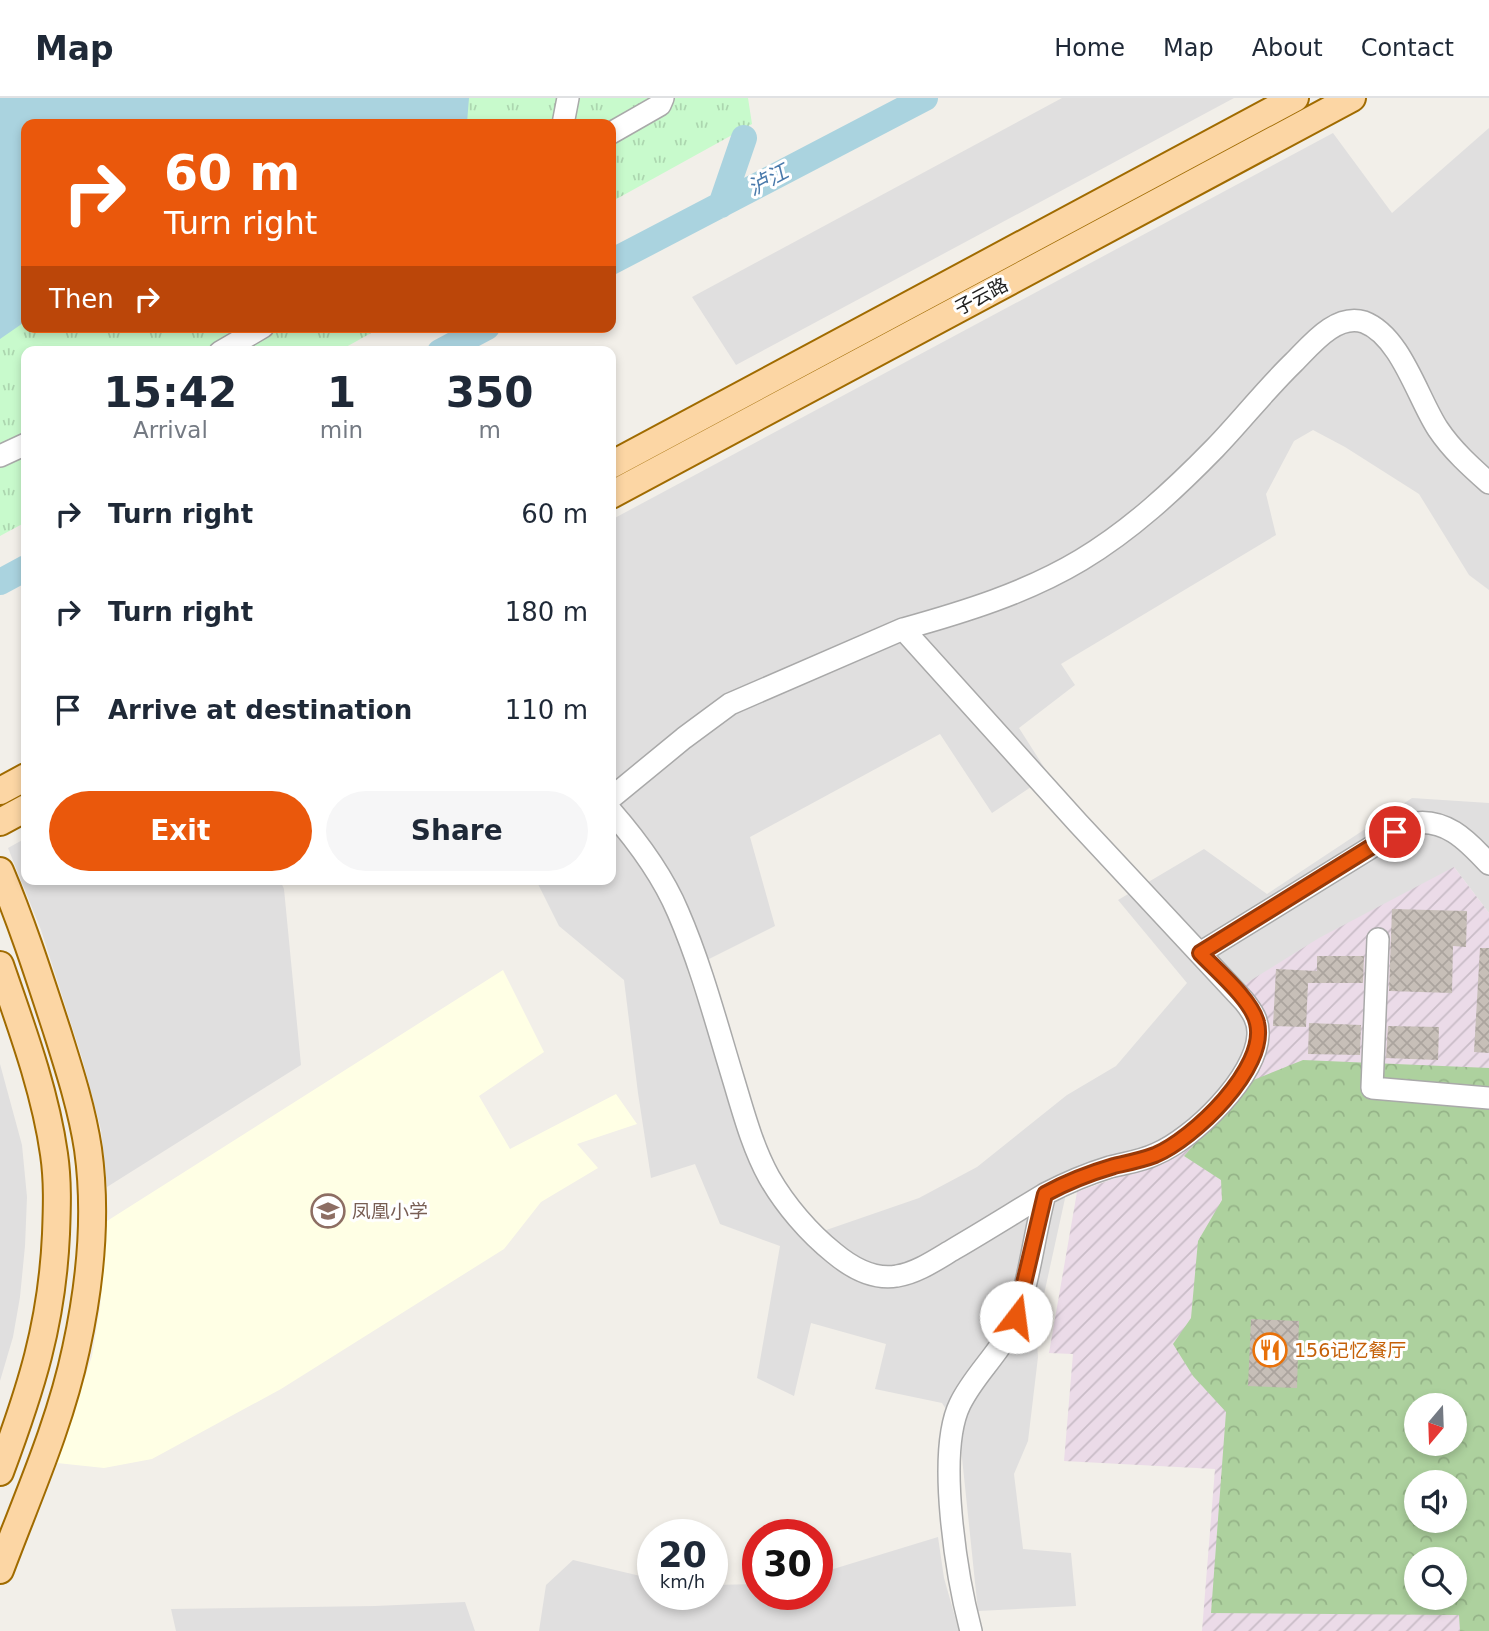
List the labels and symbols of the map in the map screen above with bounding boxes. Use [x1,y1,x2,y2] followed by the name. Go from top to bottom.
[744,159,794,200] water label: 泸江
[951,273,1011,319] street label: 子云路
[1365,802,1425,862] pin
[309,1192,347,1230] school or university icon: 凤凰小学
[352,1200,428,1222] place label: 凤凰小学
[979,1280,1053,1354] position arrow
[1251,1331,1289,1369] restaurant icon: 156记忆餐厅
[1294,1339,1406,1361] place label: 156记忆餐厅
[1404,1393,1466,1456] north arrow
[742,1519,833,1610] speed limit sign: 30

